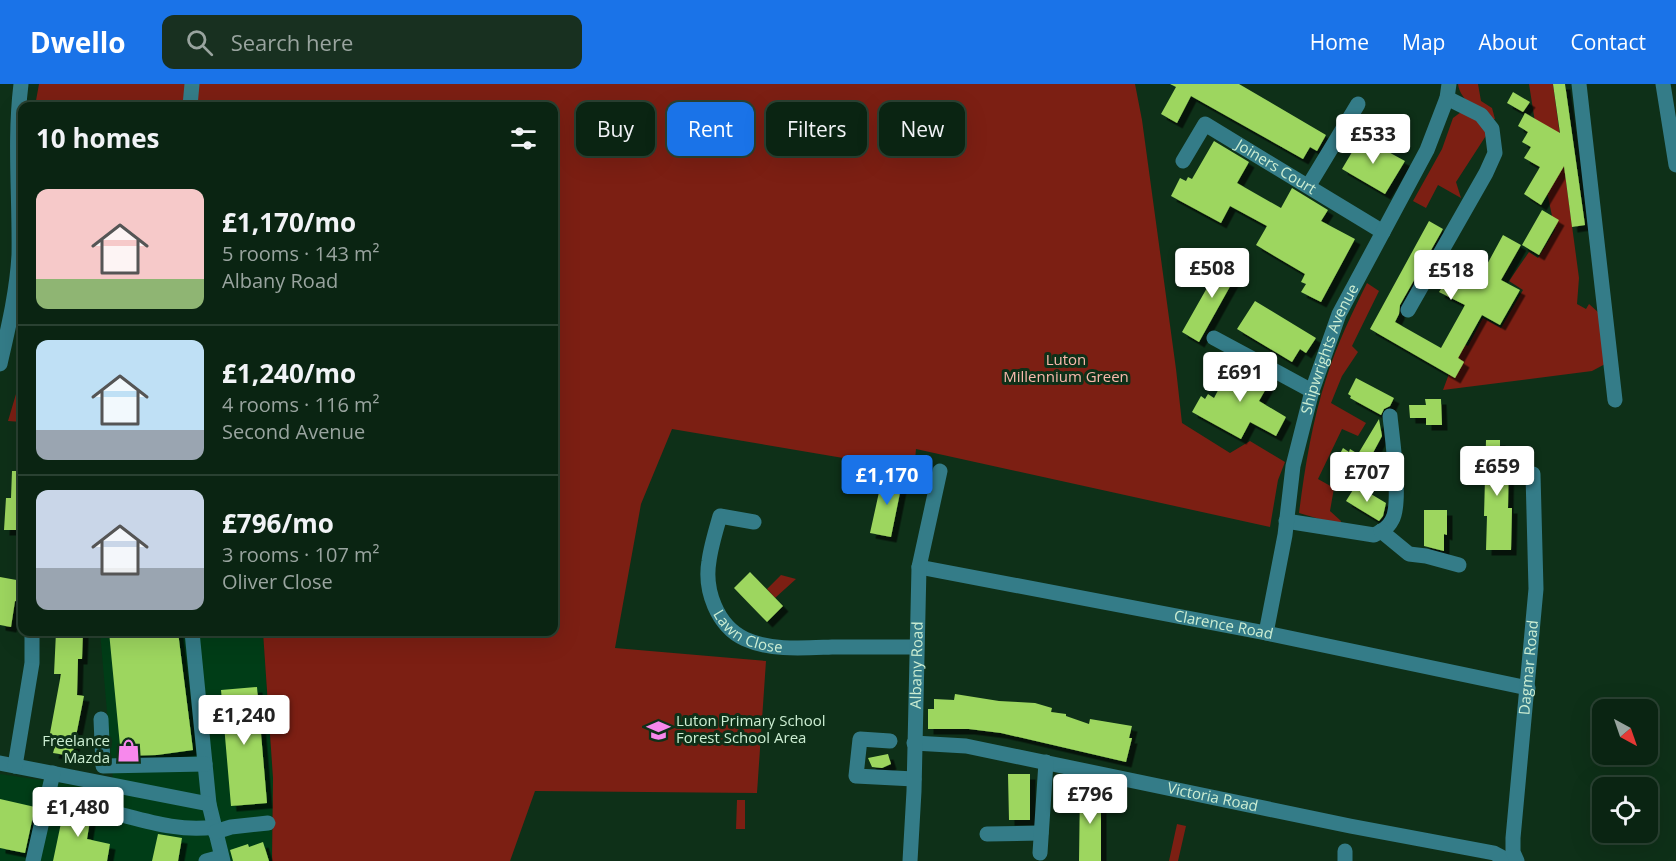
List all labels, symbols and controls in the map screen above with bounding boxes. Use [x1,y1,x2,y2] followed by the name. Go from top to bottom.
[162,15,582,69] search box
[30,23,126,61] text: Dwello
[183,26,216,59] icon: search
[231,27,353,57] text: Search here
[1310,28,1369,56] text: Home
[1402,28,1445,56] text: Map
[1478,28,1538,56] text: About
[1571,28,1646,56] text: Contact
[576,102,655,156] chip: Buy
[667,102,754,156] chip: Rent
[766,102,867,156] chip: Filters
[879,102,965,156] chip: New
[1337,114,1409,165] pin: £533
[36,120,160,156] text: 10 homes
[1350,120,1396,147] text: £533
[507,122,540,155] icon: filters
[1231,133,1320,198] street label: Joiners Court
[222,204,356,240] text: £1,170/mo
[84,213,156,285] icon: home
[222,240,380,267] text: 5 rooms · 143 m²
[1176,248,1248,299] pin: £508
[1415,250,1487,301] pin: £518
[1189,254,1235,281] text: £508
[1428,256,1474,283] text: £518
[222,267,338,294] text: Albany Road
[1296,280,1362,416] street label: Shipwrights Avenue
[1003,349,1129,386] park label: Luton Millennium Green
[1204,352,1276,403] pin: £691
[222,355,356,391] text: £1,240/mo
[1217,358,1263,385] text: £691
[84,364,156,436] icon: home
[222,391,380,418] text: 4 rooms · 116 m²
[222,418,365,445] text: Second Avenue
[1461,446,1533,497] pin: £659
[1331,452,1403,503] pin: £707
[1474,452,1520,479] text: £659
[838,455,936,506] pin: £1,170
[1344,458,1390,485] text: £707
[856,461,918,488] text: £1,170
[222,505,334,541] text: £796/mo
[84,514,156,586] icon: home
[222,541,380,568] text: 3 rooms · 107 m²
[222,568,333,595] text: Oliver Close
[1172,605,1275,643] street label: Clarence Road
[709,606,784,657] street label: Lawn Close
[1513,619,1542,716] street label: Dagmar Road
[905,621,927,709] street label: Albany Road
[195,695,293,746] pin: £1,240
[1592,699,1658,765] north arrow
[1592,699,1658,843] map controls
[213,701,275,728] text: £1,240
[676,710,826,747] place label: Luton Primary School Forest School Area
[645,717,671,743] school or university icon: Luton Primary School Forest School Area
[42,730,110,767] place label: Freelance Mazda
[115,737,141,763] shop icon: Freelance Mazda
[1054,774,1126,825] pin: £796
[1166,777,1260,816] street label: Victoria Road
[1592,777,1658,843] button: locate
[1067,780,1113,807] text: £796
[29,787,127,838] pin: £1,480
[47,793,109,820] text: £1,480

